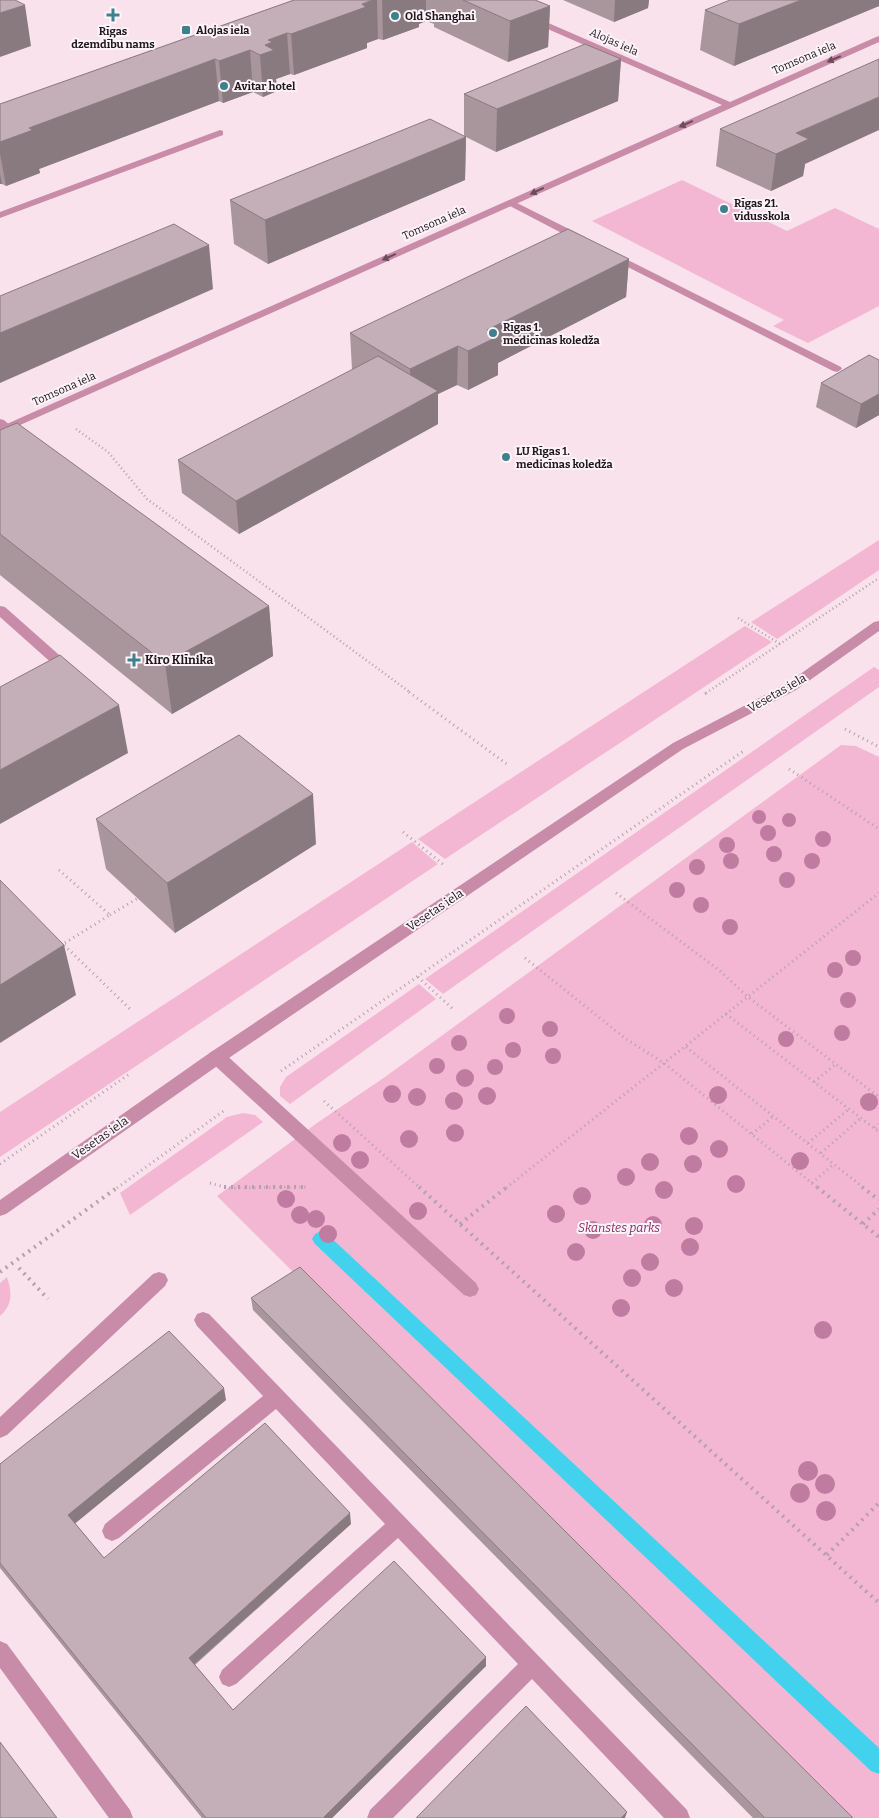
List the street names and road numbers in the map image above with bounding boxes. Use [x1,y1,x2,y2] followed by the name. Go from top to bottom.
[588,26,640,58] street label: Alojas iela
[770,39,838,77] street label: Tomsona iela
[400,203,468,243] street label: Tomsona iela
[30,369,98,409] street label: Tomsona iela
[745,670,809,715] street label: Vesetas iela
[404,886,466,934] street label: Vesetas iela
[69,1113,131,1162] street label: Vesetas iela

